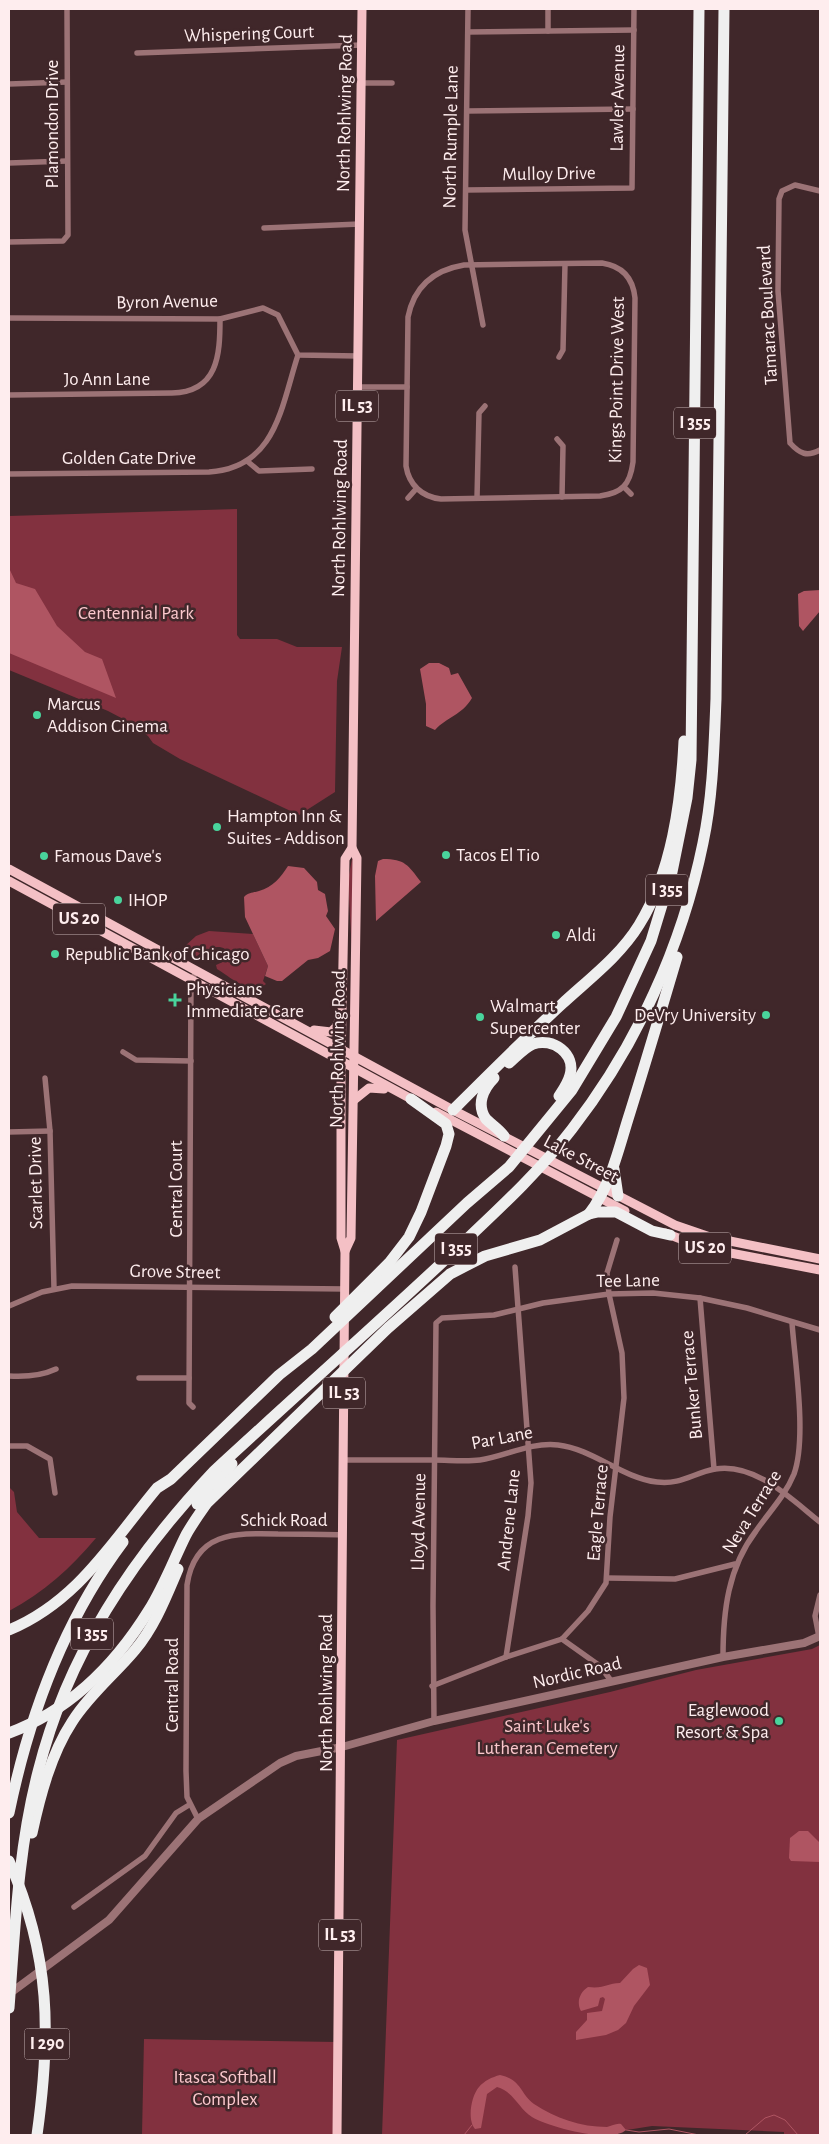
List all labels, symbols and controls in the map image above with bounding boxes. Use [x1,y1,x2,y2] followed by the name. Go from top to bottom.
[184,22,314,46] street label: Whispering Court
[334,34,356,192] street label: North Rohlwing Road
[608,44,628,152] street label: Lawler Avenue
[43,60,62,188] street label: Plamondon Drive
[440,65,462,209] street label: North Rumple Lane
[502,164,596,184] street label: Mulloy Drive
[755,244,781,386] street label: Tamarac Boulevard
[116,292,218,312] street label: Byron Avenue
[606,296,628,464] street label: Kings Point Drive West
[64,370,150,389] street label: Jo Ann Lane
[336,391,378,422] road number: IL 53
[674,408,716,438] road number: I 355
[329,439,351,597] street label: North Rohlwing Road
[62,449,196,468] street label: Golden Gate Drive
[78,604,194,623] park label: Centennial Park
[47,695,168,736] place label: Marcus Addison Cinema
[31,709,43,721] marker: Marcus Addison Cinema
[227,807,345,848] place label: Hampton Inn & Suites - Addison
[211,821,223,833] marker: Hampton Inn & Suites - Addison
[456,846,540,865] place label: Tacos El Tio
[54,847,162,866] place label: Famous Dave's
[440,849,452,861] marker: Tacos El Tio
[38,850,50,862] marker: Famous Dave's
[646,874,688,906] road number: I 355
[128,891,168,910] place label: IHOP
[112,894,124,906] marker: IHOP
[53,904,105,934] road number: US 20
[566,926,596,945] place label: Aldi
[550,929,562,941] marker: Aldi
[65,945,250,964] place label: Republic Bank of Chicago
[49,948,61,960] marker: Republic Bank of Chicago
[327,970,349,1128] street label: North Rohlwing Road
[186,980,304,1021] place label: Physicians Immediate Care
[168,993,182,1007] marker: Physicians Immediate Care
[490,997,580,1038] place label: Walmart Supercenter
[634,1006,756,1025] place label: DeVry University
[760,1009,772,1021] marker: DeVry University
[474,1011,486,1023] marker: Walmart Supercenter
[540,1131,622,1187] street label: Lake Street
[26,1137,46,1229] street label: Scarlet Drive
[167,1140,186,1238] street label: Central Court
[679,1232,731,1264] road number: US 20
[435,1234,477,1264] road number: I 355
[130,1262,220,1282] street label: Grove Street
[596,1271,660,1291] street label: Tee Lane
[678,1330,706,1440] street label: Bunker Terrace
[323,1378,365,1409] road number: IL 53
[470,1423,534,1453] street label: Par Lane
[584,1464,612,1562] street label: Eagle Terrace
[719,1467,785,1557] street label: Neva Terrace
[494,1468,524,1572] street label: Andrene Lane
[409,1473,429,1571] street label: Lloyd Avenue
[240,1511,328,1530] street label: Schick Road
[317,1614,336,1772] street label: North Rohlwing Road
[71,1618,113,1650] road number: I 355
[163,1638,182,1732] street label: Central Road
[531,1654,623,1692] street label: Nordic Road
[675,1701,769,1742] place label: Eaglewood Resort & Spa
[773,1715,785,1727] marker: Eaglewood Resort & Spa
[477,1717,618,1758] park label: Saint Luke's Lutheran Cemetery
[319,1920,361,1950] road number: IL 53
[24,2028,70,2060] road number: I 290
[173,2068,277,2109] park label: Itasca Softball Complex

